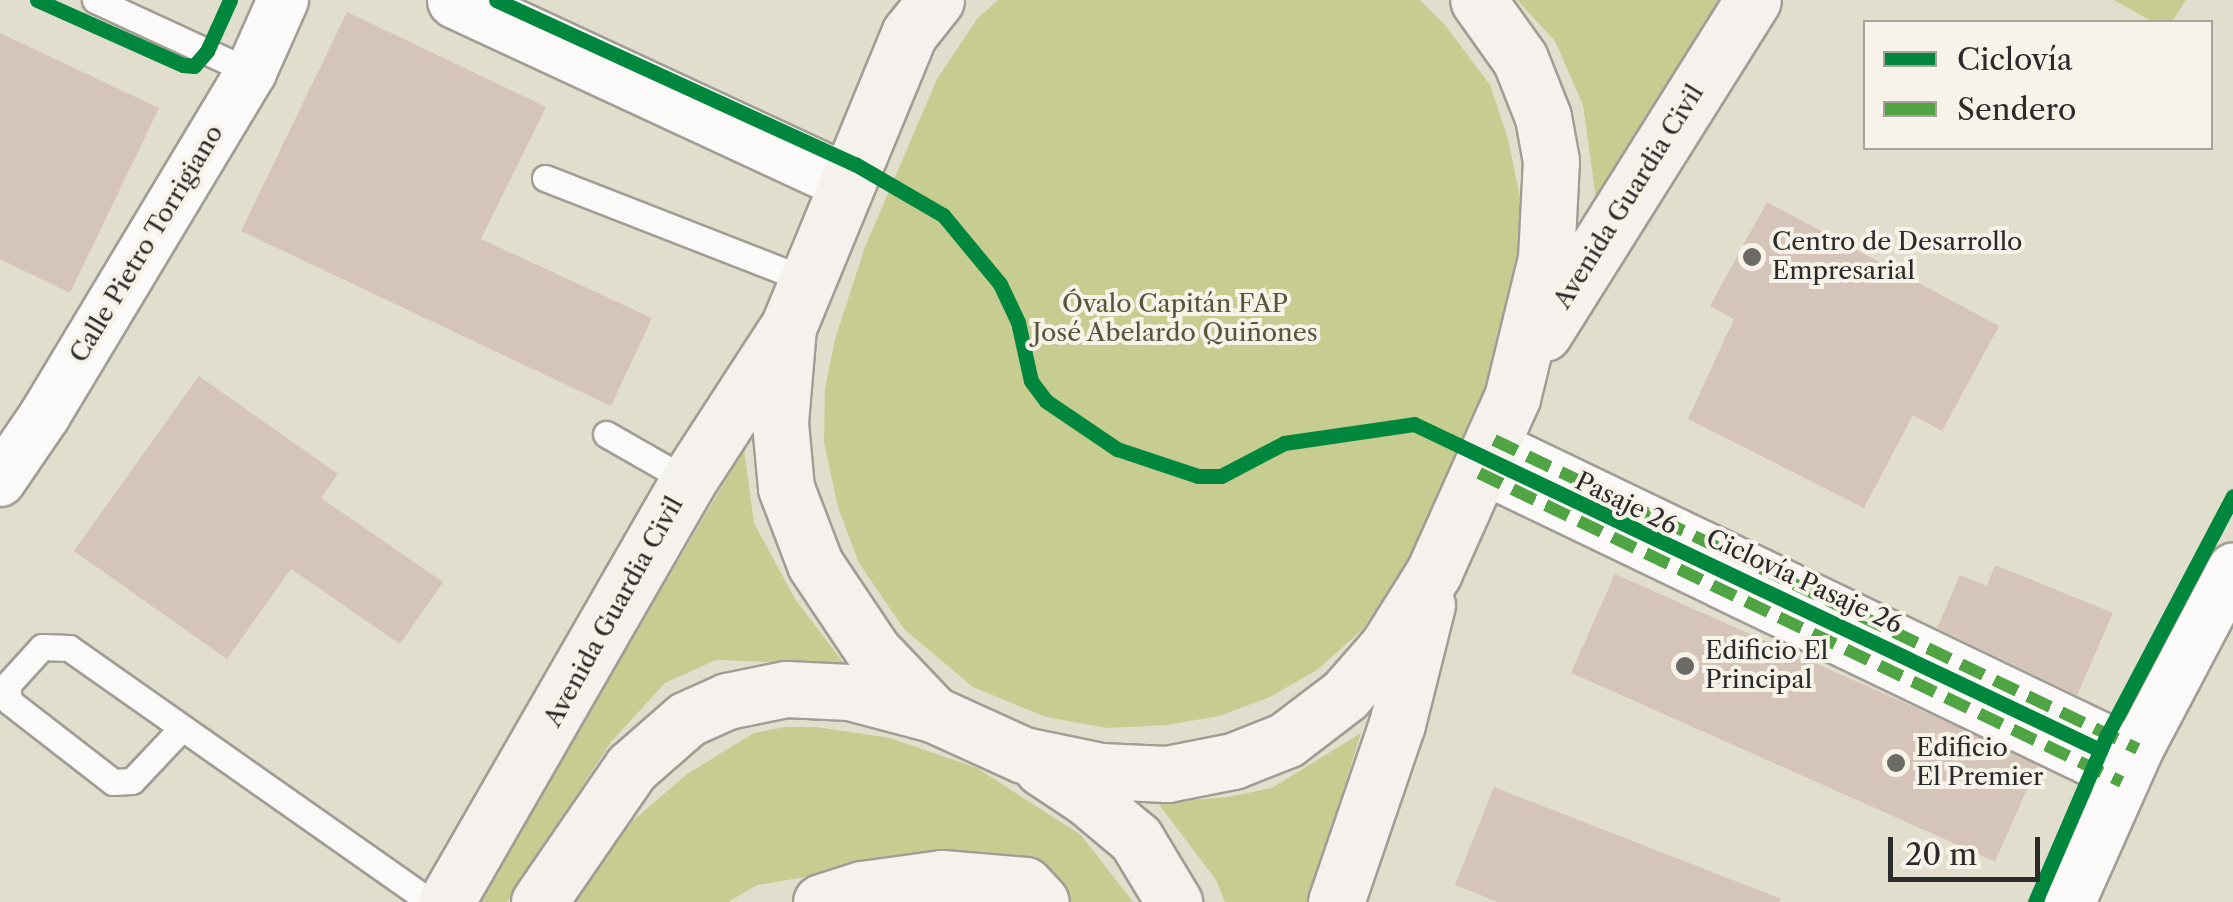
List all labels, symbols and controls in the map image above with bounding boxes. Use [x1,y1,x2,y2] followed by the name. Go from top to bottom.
[1863,20,2213,150] legend
[1957,41,2073,78] text: Ciclovía
[1548,79,1710,315] street label: Avenida Guardia Civil
[1957,91,2076,128] text: Sendero
[64,120,230,368] street label: Calle Pietro Torrigiano
[1772,228,2022,287] place label: Centro de Desarrollo Empresarial
[1741,246,1763,268] marker: Centro de Desarrollo Empresarial
[1032,290,1318,349] park label: Óvalo Capitán FAP José Abelardo Quiñones
[1570,466,1682,542] street label: Pasaje 26
[538,491,690,733] street label: Avenida Guardia Civil
[1701,523,1907,641] street label: Ciclovía Pasaje 26
[1705,637,1828,696] place label: Edificio El Principal
[1674,655,1696,677] marker: Edificio El Principal
[1916,734,2043,793] place label: Edificio El Premier
[1885,752,1907,774] marker: Edificio El Premier
[1893,817,2046,879] scale bar
[1905,836,1977,873] text: 20 m

